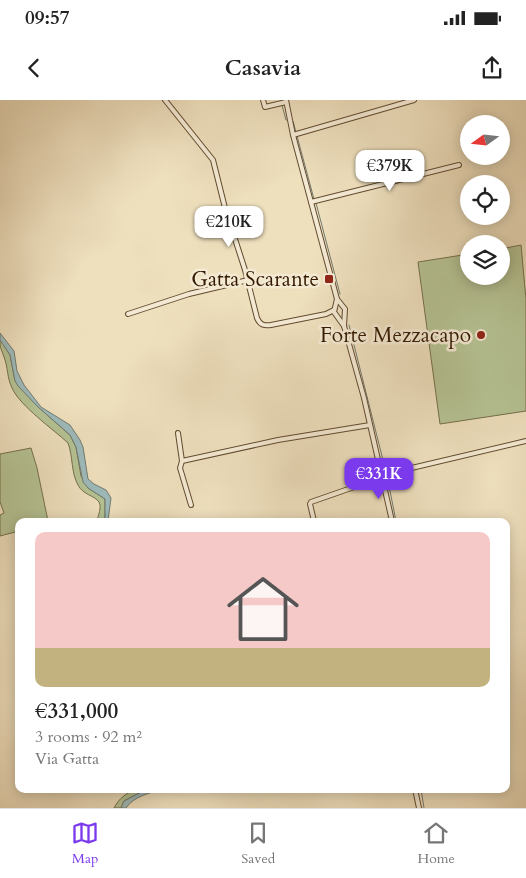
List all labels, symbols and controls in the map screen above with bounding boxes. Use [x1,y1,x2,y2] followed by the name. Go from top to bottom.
[25,5,69,31] text: 09:57
[225,53,301,83] text: Casavia
[20,54,48,82] icon: back
[478,54,506,82] icon: share
[460,115,510,165] north arrow
[460,115,510,285] map controls
[355,149,425,192] pin: €379K
[366,155,414,177] text: €379K
[460,175,510,225] button: locate
[194,206,264,248] pin: €210K
[205,211,253,233] text: €210K
[460,235,510,285] button: layers
[191,265,319,294] place label: Gatta Scarante
[323,273,335,285] marker: Gatta Scarante
[320,321,471,350] place label: Forte Mezzacapo
[475,329,487,341] marker: Forte Mezzacapo
[344,458,414,500] pin: €331K
[355,463,403,485] text: €331K
[218,564,308,654] icon: home
[35,697,118,726] text: €331,000
[35,726,142,748] text: 3 rooms · 92 m²
[35,748,99,770] text: Via Gatta
[71,819,99,868] tab: Map
[241,819,275,868] tab: Saved
[417,819,455,868] tab: Home

